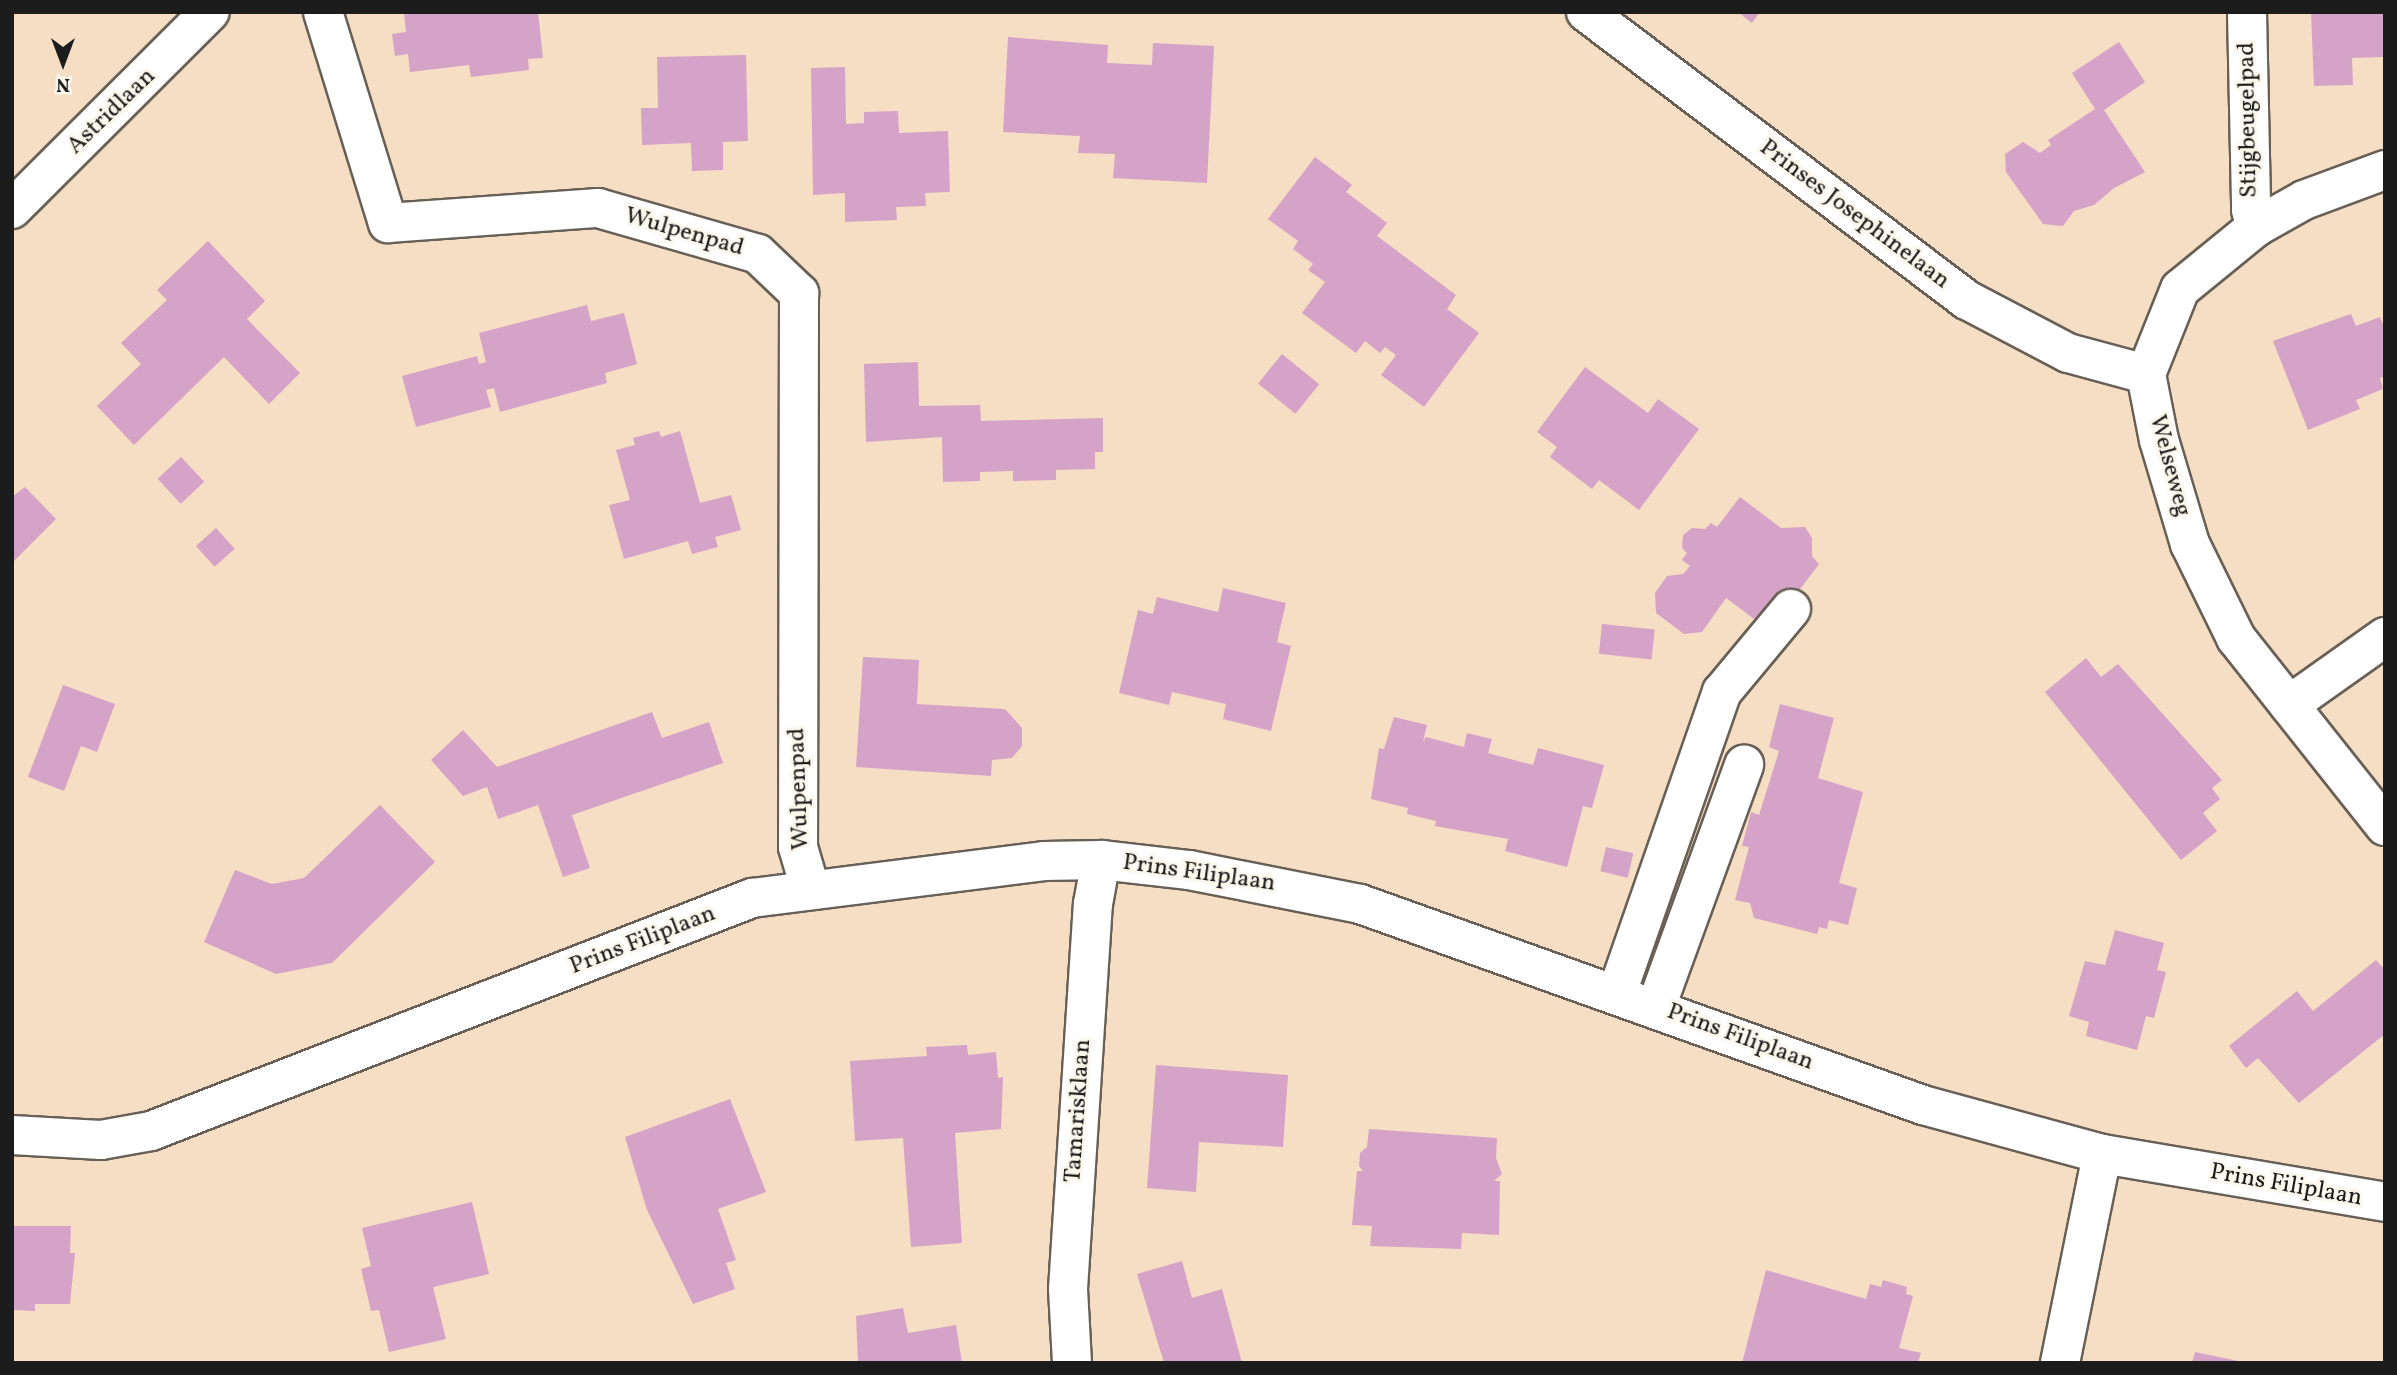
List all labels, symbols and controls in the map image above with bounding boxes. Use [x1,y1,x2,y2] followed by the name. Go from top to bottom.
[28,28,98,98] north arrow
[2233,42,2265,198] street label: Stijgbeugelpad
[62,63,162,161] street label: Astridlaan
[56,71,70,97] text: N
[1753,134,1955,296] street label: Prinses Josephinelaan
[621,202,747,264] street label: Wulpenpad
[2142,412,2196,520] street label: Welseweg
[783,727,817,851] street label: Wulpenpad
[1121,849,1277,899] street label: Prins Filiplaan
[566,900,720,982] street label: Prins Filiplaan
[1663,998,1817,1078] street label: Prins Filiplaan
[1060,1038,1098,1184] street label: Tamarisklaan
[2208,1158,2364,1214] street label: Prins Filiplaan

